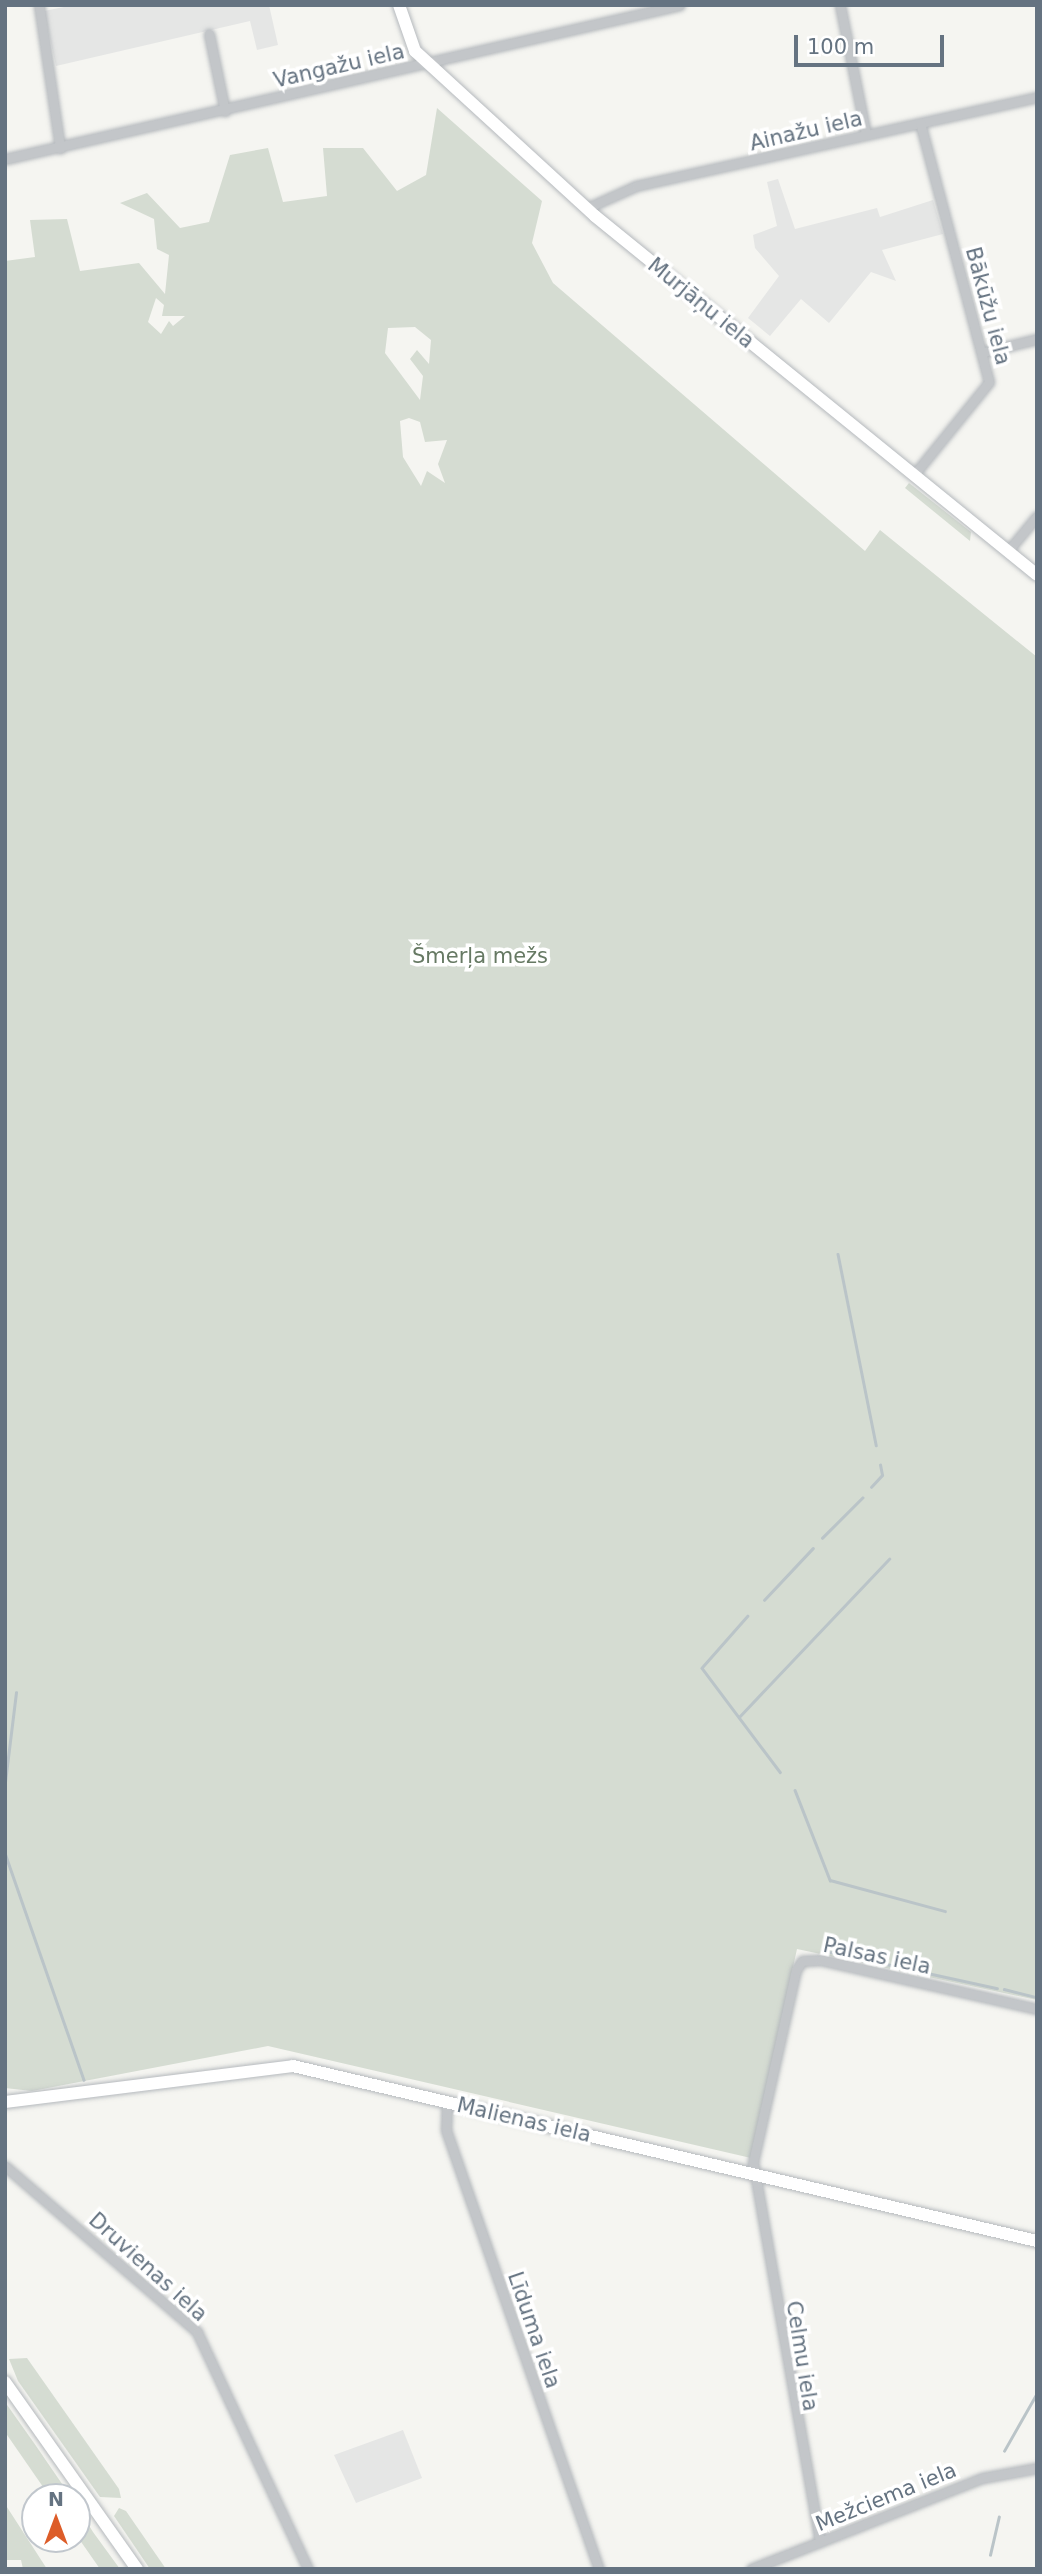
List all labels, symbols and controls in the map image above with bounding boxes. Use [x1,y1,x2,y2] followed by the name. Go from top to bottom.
[797,21,948,65] scale bar
[807,35,874,59] text: 100 m
[271,39,407,93] street label: Vangažu iela
[747,106,865,156] street label: Ainažu iela
[960,244,1016,368] street label: Bākūžu iela
[643,252,759,354] street label: Murjāņu iela
[412,943,548,969] park label: Šmerļa mežs
[821,1932,933,1980] street label: Palsas iela
[455,2092,593,2148] street label: Malienas iela
[84,2207,212,2327] street label: Druvienas iela
[502,2268,566,2392] street label: Līduma iela
[781,2299,823,2413] street label: Celmu iela
[812,2457,960,2537] street label: Mežciema iela
[21,2483,91,2553] north arrow
[48,2488,64,2510] text: N

